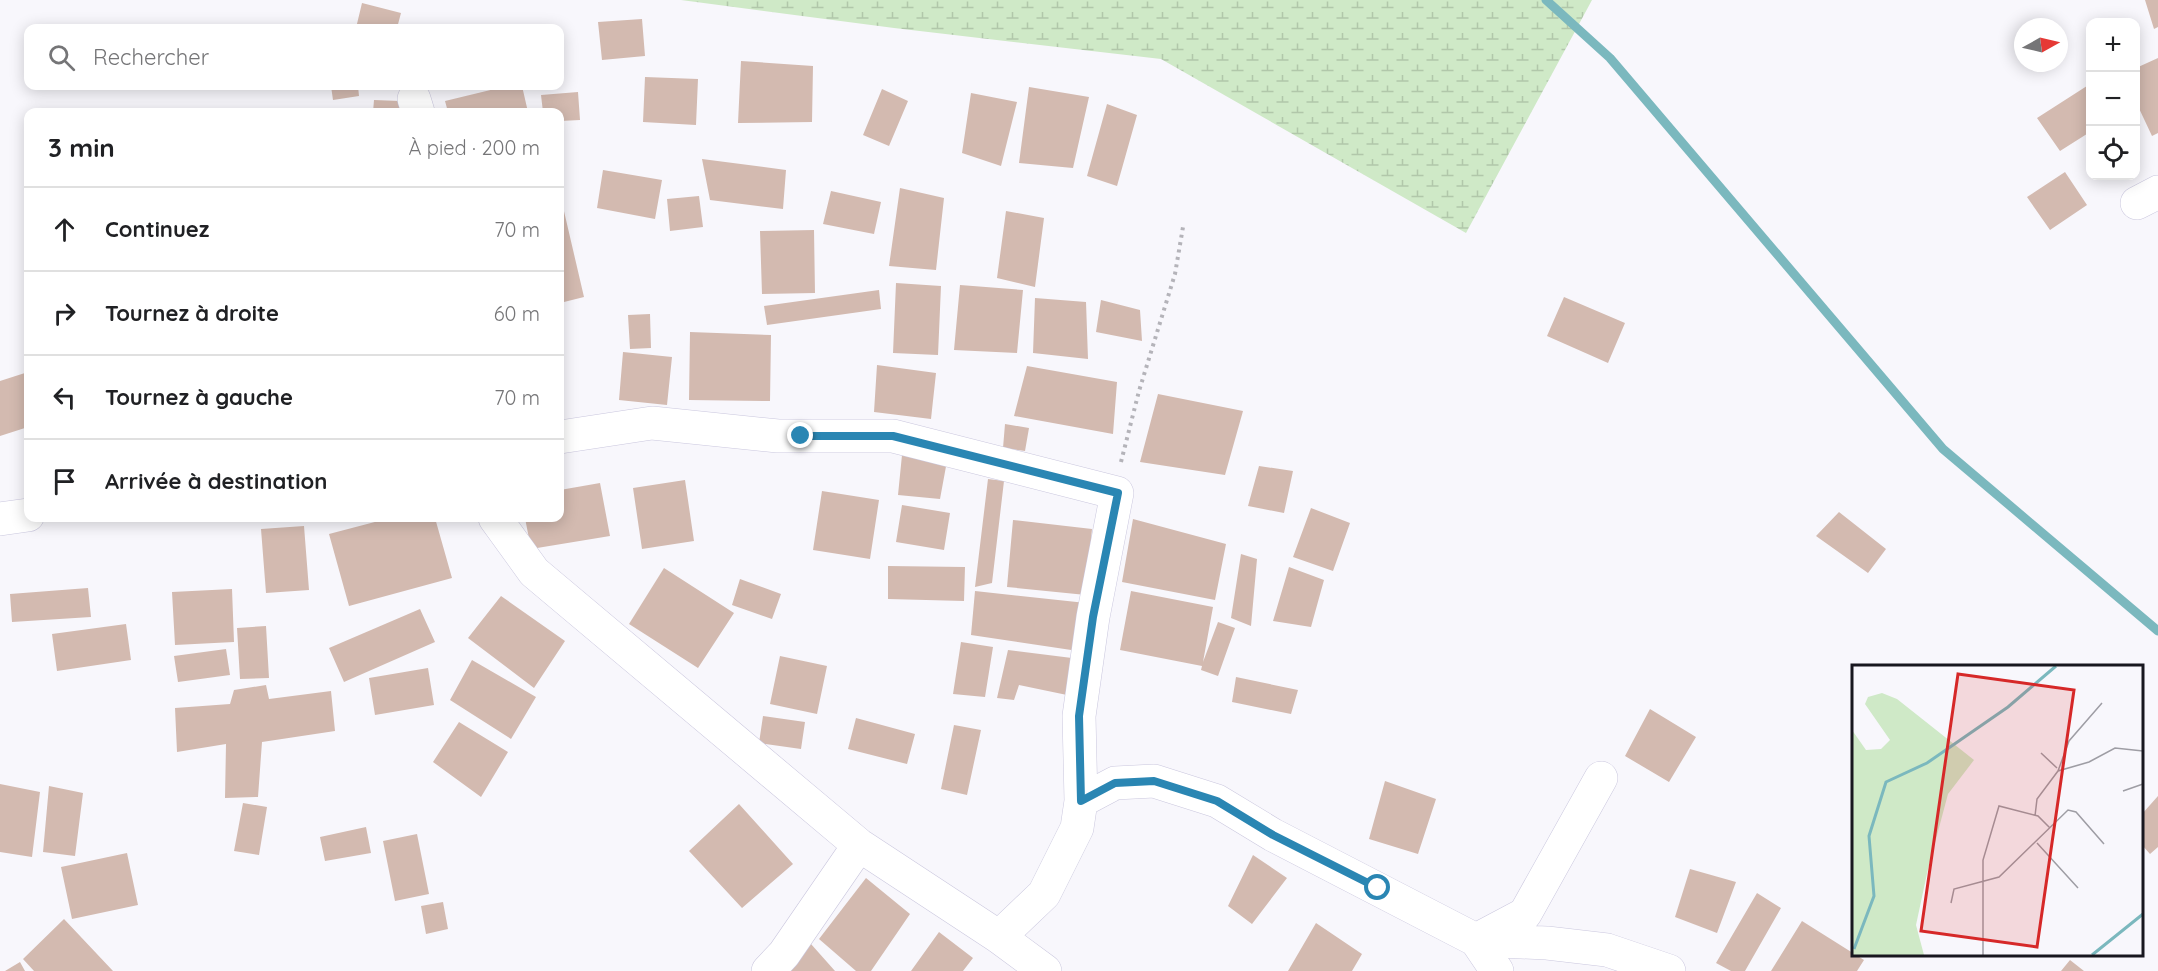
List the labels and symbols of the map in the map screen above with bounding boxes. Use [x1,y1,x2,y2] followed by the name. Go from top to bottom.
[2014,18,2068,72] north arrow
[787,422,813,448] route end
[1852,665,2143,956] inset map
[1364,874,1390,900] route start

